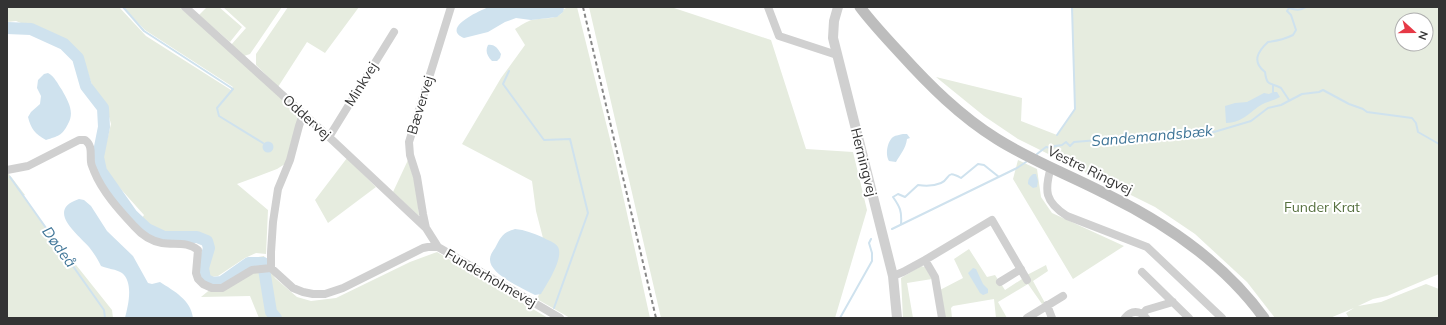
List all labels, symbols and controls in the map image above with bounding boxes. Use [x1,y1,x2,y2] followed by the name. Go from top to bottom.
[1394,12,1434,52] north arrow
[1415,29,1431,42] text: N
[340,59,382,109] street label: Minkvej
[403,73,437,137] street label: Bævervej
[279,91,335,143] street label: Oddervej
[1091,121,1215,150] water label: Sandemandsbæk
[847,126,881,198] street label: Herningvej
[1044,142,1136,198] street label: Vestre Ringvej
[1284,198,1360,216] park label: Funder Krat
[38,223,81,271] water label: Dødeå
[442,245,540,311] street label: Funderholmevej

